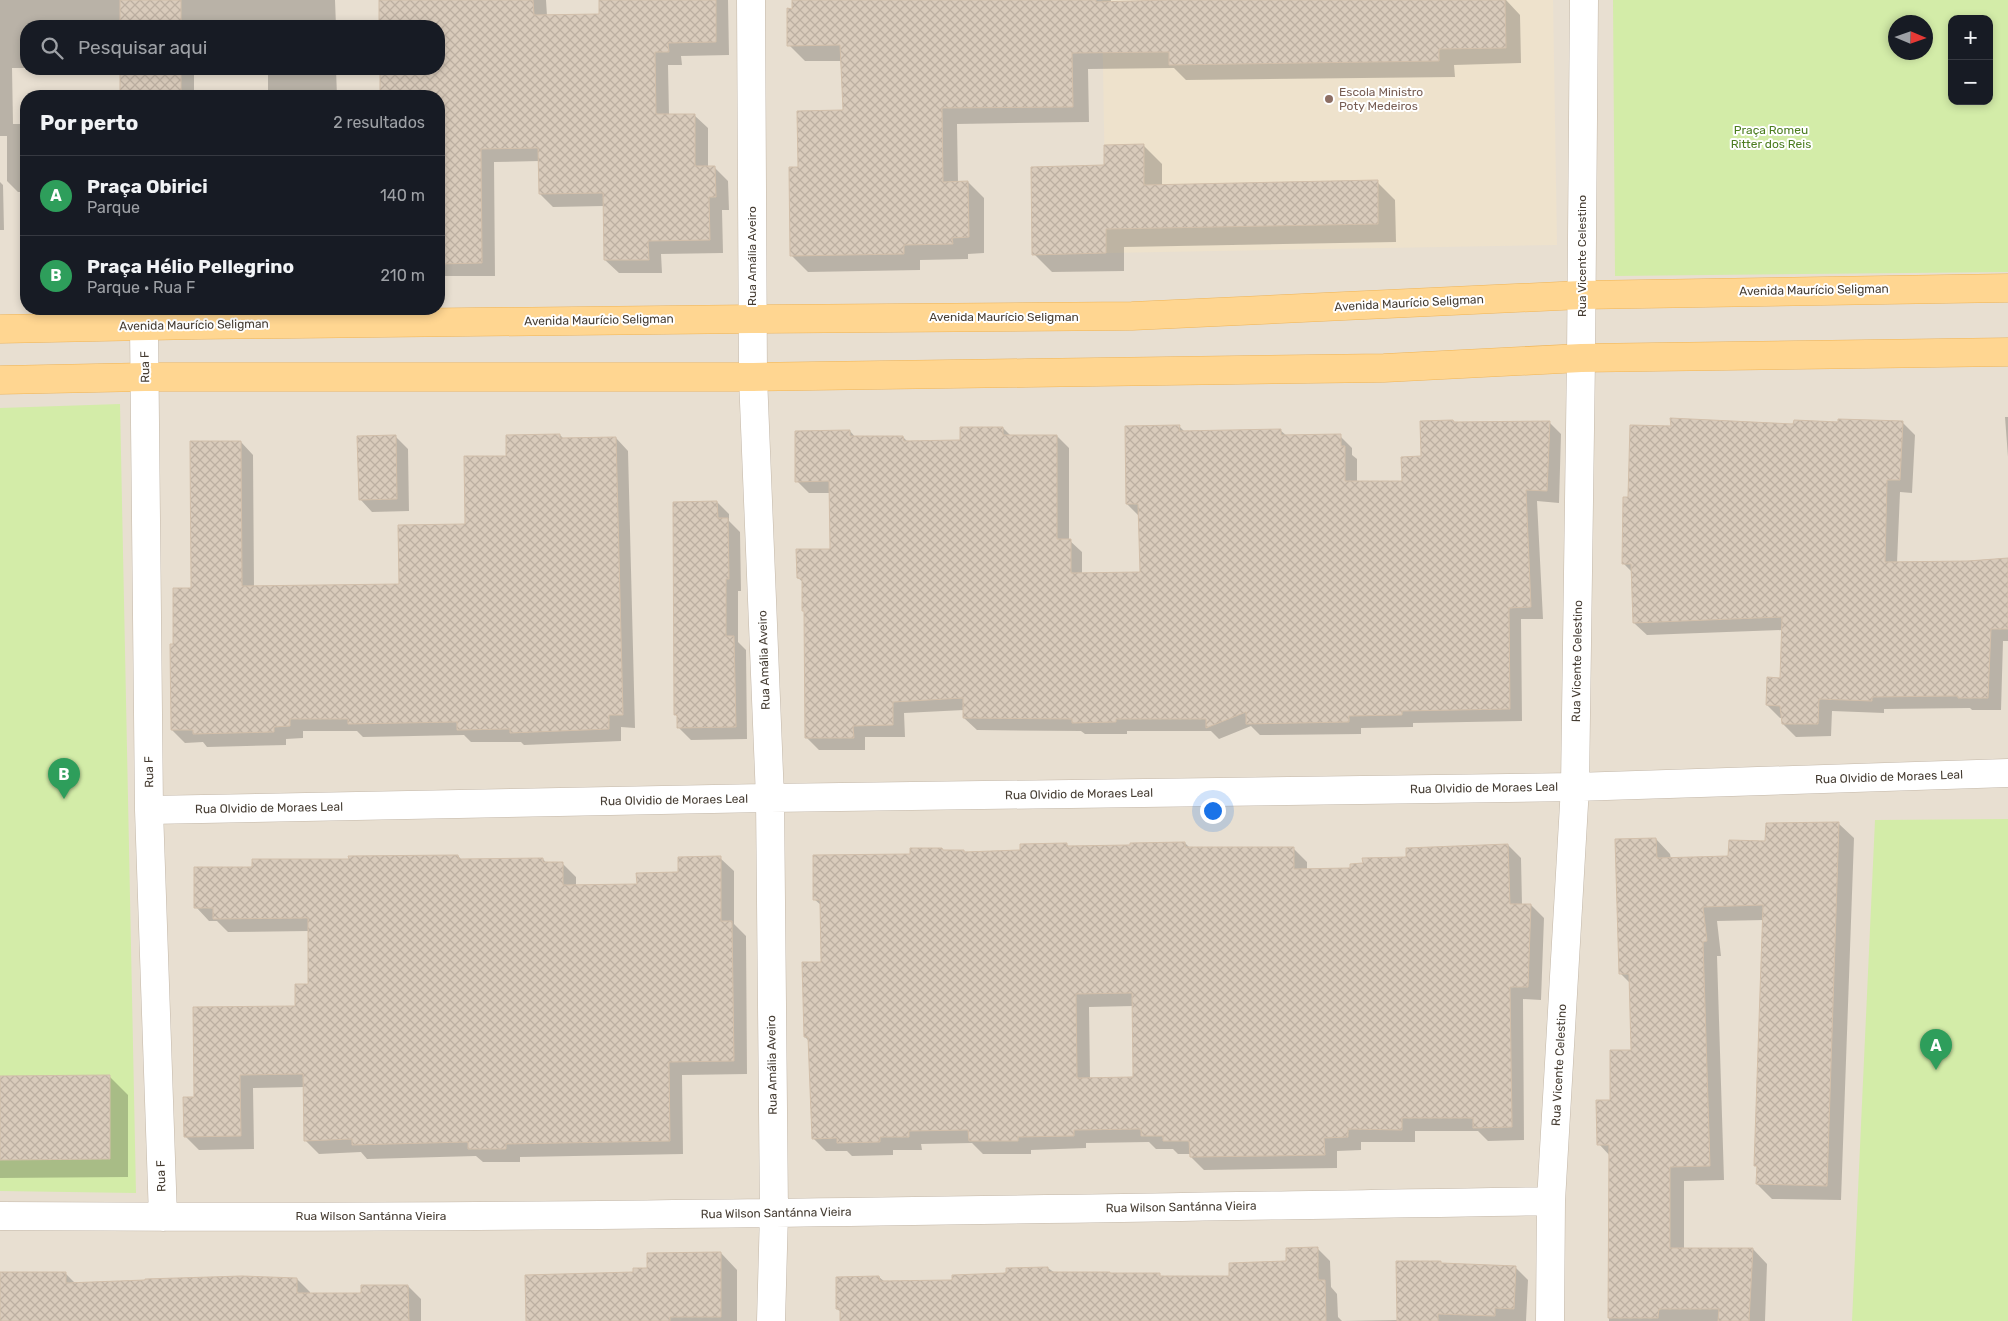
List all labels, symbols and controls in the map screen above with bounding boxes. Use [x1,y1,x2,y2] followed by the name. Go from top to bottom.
[1888,15,1933,60] north arrow
[1948,15,1993,105] map controls
[1948,15,1993,60] button: +
[20,20,445,75] search box
[38,34,66,62] icon: search
[78,36,207,59] text: Pesquisar aqui
[1948,60,1993,105] button: −
[1339,85,1423,113] place label: Escola Ministro Poty Medeiros
[1323,93,1335,105] marker: Escola Ministro Poty Medeiros
[40,110,138,135] text: Por perto
[333,113,425,132] text: 2 resultados
[1731,123,1811,151] park label: Praça Romeu Ritter dos Reis
[87,175,208,198] text: Praça Obirici
[50,186,62,205] text: A
[380,186,425,205] text: 140 m
[1575,195,1589,317] street label: Rua Vicente Celestino
[87,198,140,217] text: Parque
[745,206,759,306] street label: Rua Amália Aveiro
[87,255,294,278] text: Praça Hélio Pellegrino
[50,266,62,285] text: B
[380,266,425,285] text: 210 m
[87,278,195,297] text: Parque · Rua F
[1739,282,1889,298] street label: Avenida Maurício Seligman
[1334,292,1484,314] street label: Avenida Maurício Seligman
[929,310,1079,324] street label: Avenida Maurício Seligman
[524,312,674,328] street label: Avenida Maurício Seligman
[119,317,269,333] street label: Avenida Maurício Seligman
[138,351,152,383] street label: Rua F
[1569,600,1585,722] street label: Rua Vicente Celestino
[755,610,773,710] street label: Rua Amália Aveiro
[142,756,156,788] street label: Rua F
[48,758,80,799] pin: B
[1815,767,1963,787] street label: Rua Olvidio de Moraes Leal
[1410,780,1558,796] street label: Rua Olvidio de Moraes Leal
[1005,786,1153,802] street label: Rua Olvidio de Moraes Leal
[600,792,748,808] street label: Rua Olvidio de Moraes Leal
[1200,798,1226,824] your location
[195,800,343,816] street label: Rua Olvidio de Moraes Leal
[1549,1004,1569,1126] street label: Rua Vicente Celestino
[764,1015,780,1115] street label: Rua Amália Aveiro
[1920,1029,1952,1070] pin: A
[153,1160,169,1192] street label: Rua F
[1105,1199,1257,1215] street label: Rua Wilson Santánna Vieira
[700,1205,852,1221] street label: Rua Wilson Santánna Vieira
[296,1209,446,1223] street label: Rua Wilson Santánna Vieira

